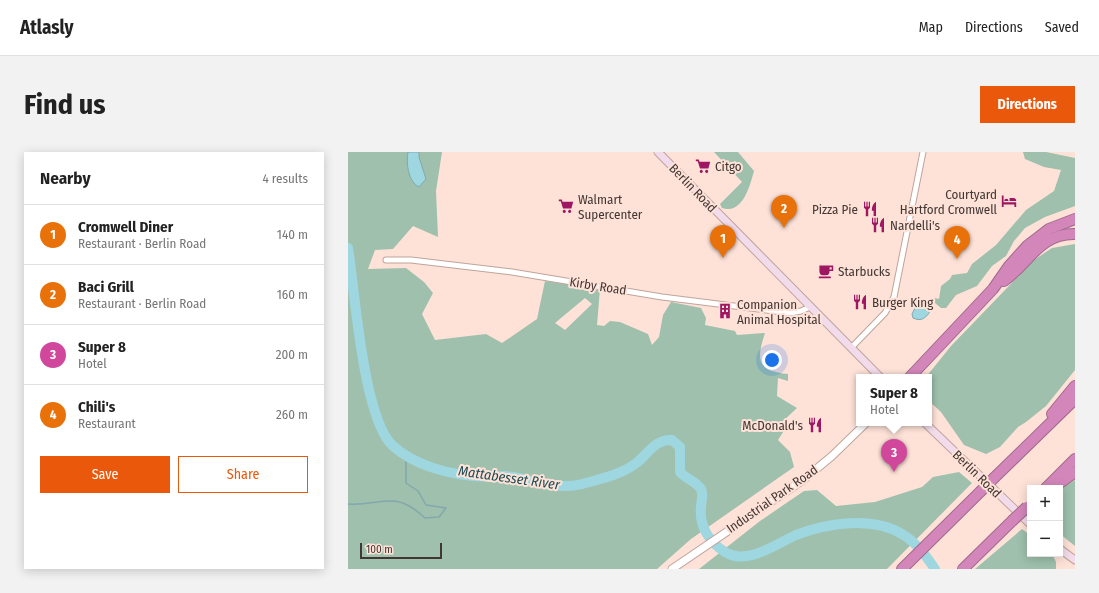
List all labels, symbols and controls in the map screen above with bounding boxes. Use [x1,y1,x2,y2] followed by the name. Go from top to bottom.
[20,16,74,39] text: Atlasly
[919,19,943,36] text: Map
[965,19,1023,36] text: Directions
[1045,19,1079,36] text: Saved
[980,86,1075,123] button: Directions
[24,88,106,121] text: Find us
[694,157,712,175] supermarket icon: Citgo
[715,159,742,174] place label: Citgo
[666,161,720,215] street label: Berlin Road
[40,168,91,189] text: Nearby
[262,171,308,186] text: 4 results
[900,187,998,217] place label: Courtyard Hartford Cromwell
[578,192,643,222] place label: Walmart Supercenter
[1000,192,1018,210] hotel icon: Courtyard Hartford Cromwell
[771,195,797,228] pin: 2
[557,197,575,215] supermarket icon: Walmart Supercenter
[861,200,879,218] restaurant icon: Pizza Pie
[812,202,858,217] place label: Pizza Pie
[869,216,887,234] restaurant icon: Nardelli's
[78,218,173,236] text: Cromwell Diner
[890,218,940,233] place label: Nardelli's
[710,225,736,258] pin: 1
[944,226,970,259] pin: 4
[50,227,56,242] text: 1
[277,227,308,242] text: 140 m
[78,236,206,251] text: Restaurant · Berlin Road
[817,262,835,280] cafe icon: Starbucks
[838,264,891,279] place label: Starbucks
[569,274,627,298] street label: Kirby Road
[78,278,134,296] text: Baci Grill
[50,287,56,302] text: 2
[277,287,308,302] text: 160 m
[851,293,869,311] restaurant icon: Burger King
[872,295,934,310] place label: Burger King
[78,296,206,311] text: Restaurant · Berlin Road
[737,297,822,327] place label: Companion Animal Hospital
[716,302,734,320] building icon: Companion Animal Hospital
[78,338,126,356] text: Super 8
[50,347,56,362] text: 3
[276,347,308,362] text: 200 m
[762,350,782,370] your location
[78,356,107,371] text: Hotel
[856,374,932,426] popup
[870,384,918,402] text: Super 8
[78,398,115,416] text: Chili's
[870,402,899,417] text: Hotel
[50,407,56,422] text: 4
[276,407,308,422] text: 260 m
[78,416,136,431] text: Restaurant
[806,416,824,434] restaurant icon: McDonald's
[742,418,803,433] place label: McDonald's
[881,439,907,472] pin: 3
[950,447,1004,501] street label: Berlin Road
[40,456,170,493] button: Save
[178,456,308,493] button: Share
[457,462,562,494] water label: Mattabesset River
[724,462,820,536] street label: Industrial Park Road
[1027,485,1063,557] map controls
[1027,485,1063,521] button: +
[1027,521,1063,557] button: −
[360,541,442,560] scale bar
[366,543,393,556] text: 100 m

